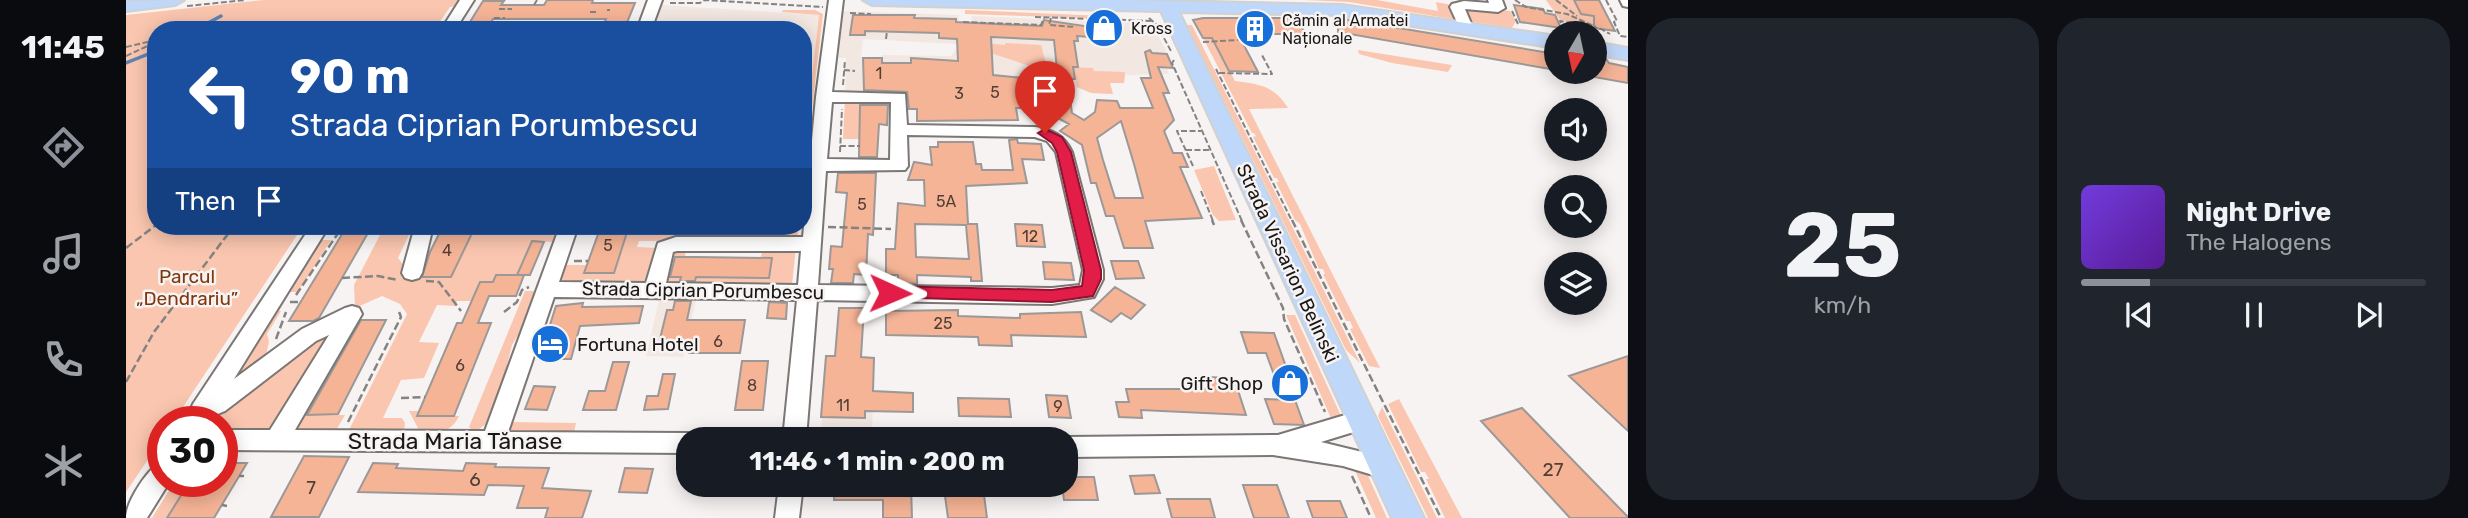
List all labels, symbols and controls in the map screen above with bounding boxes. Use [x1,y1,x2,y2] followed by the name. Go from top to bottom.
[1083,7,1125,49] shop icon: Kross
[1234,8,1276,50] building icon: Cămin al Armatei Naționale
[1282,11,1408,48] place label: Cămin al Armatei Naționale
[1131,19,1172,38] place label: Kross
[1544,21,1606,84] north arrow
[1544,21,1607,315] map controls
[21,28,105,66] text: 11:45
[290,47,410,105] text: 90 m
[175,49,266,140] icon: left
[1015,61,1075,133] pin
[876,64,882,83] house number: 1
[1026,72,1064,110] icon: arrive
[990,83,1000,102] house number: 5
[954,84,964,103] house number: 3
[1544,98,1607,161] button: sound
[290,106,698,144] text: Strada Ciprian Porumbescu
[39,123,88,172] icon: directions
[1231,160,1344,366] street label: Strada Vissarion Belinski
[1544,175,1607,238] button: search
[250,182,288,220] icon: arrive
[175,186,236,217] text: Then
[1784,191,1901,299] text: 25
[936,192,956,211] house number: 5A
[857,195,867,214] house number: 5
[2186,197,2331,228] text: Night Drive
[1022,227,1038,246] house number: 12
[2186,228,2332,256] text: The Halogens
[39,229,88,278] icon: music
[603,236,613,255] house number: 5
[442,241,452,260] house number: 4
[1544,252,1607,315] button: layers
[853,256,927,330] position arrow
[136,265,238,310] park label: Parcul „Dendrariu”
[582,277,824,304] street label: Strada Ciprian Porumbescu
[1814,291,1871,319] text: km/h
[2120,296,2158,334] icon: previous
[2235,296,2273,334] icon: pause
[2350,296,2388,334] icon: next
[934,314,952,333] house number: 25
[529,323,571,365] hotel icon: Fortuna Hotel
[713,332,723,351] house number: 6
[577,333,699,356] place label: Fortuna Hotel
[39,335,88,384] icon: phone
[455,356,465,375] house number: 6
[1269,362,1311,404] shop icon: Gift Shop
[1180,372,1263,395] place label: Gift Shop
[747,376,757,395] house number: 8
[836,396,850,415] house number: 11
[1053,397,1063,416] house number: 9
[147,406,238,497] speed limit sign: 30
[348,427,562,455] street label: Strada Maria Tănase
[39,441,88,490] icon: climate
[749,446,1005,477] text: 11:46 · 1 min · 200 m
[1543,458,1564,481] house number: 27
[469,468,481,491] house number: 6
[306,476,316,499] house number: 7

